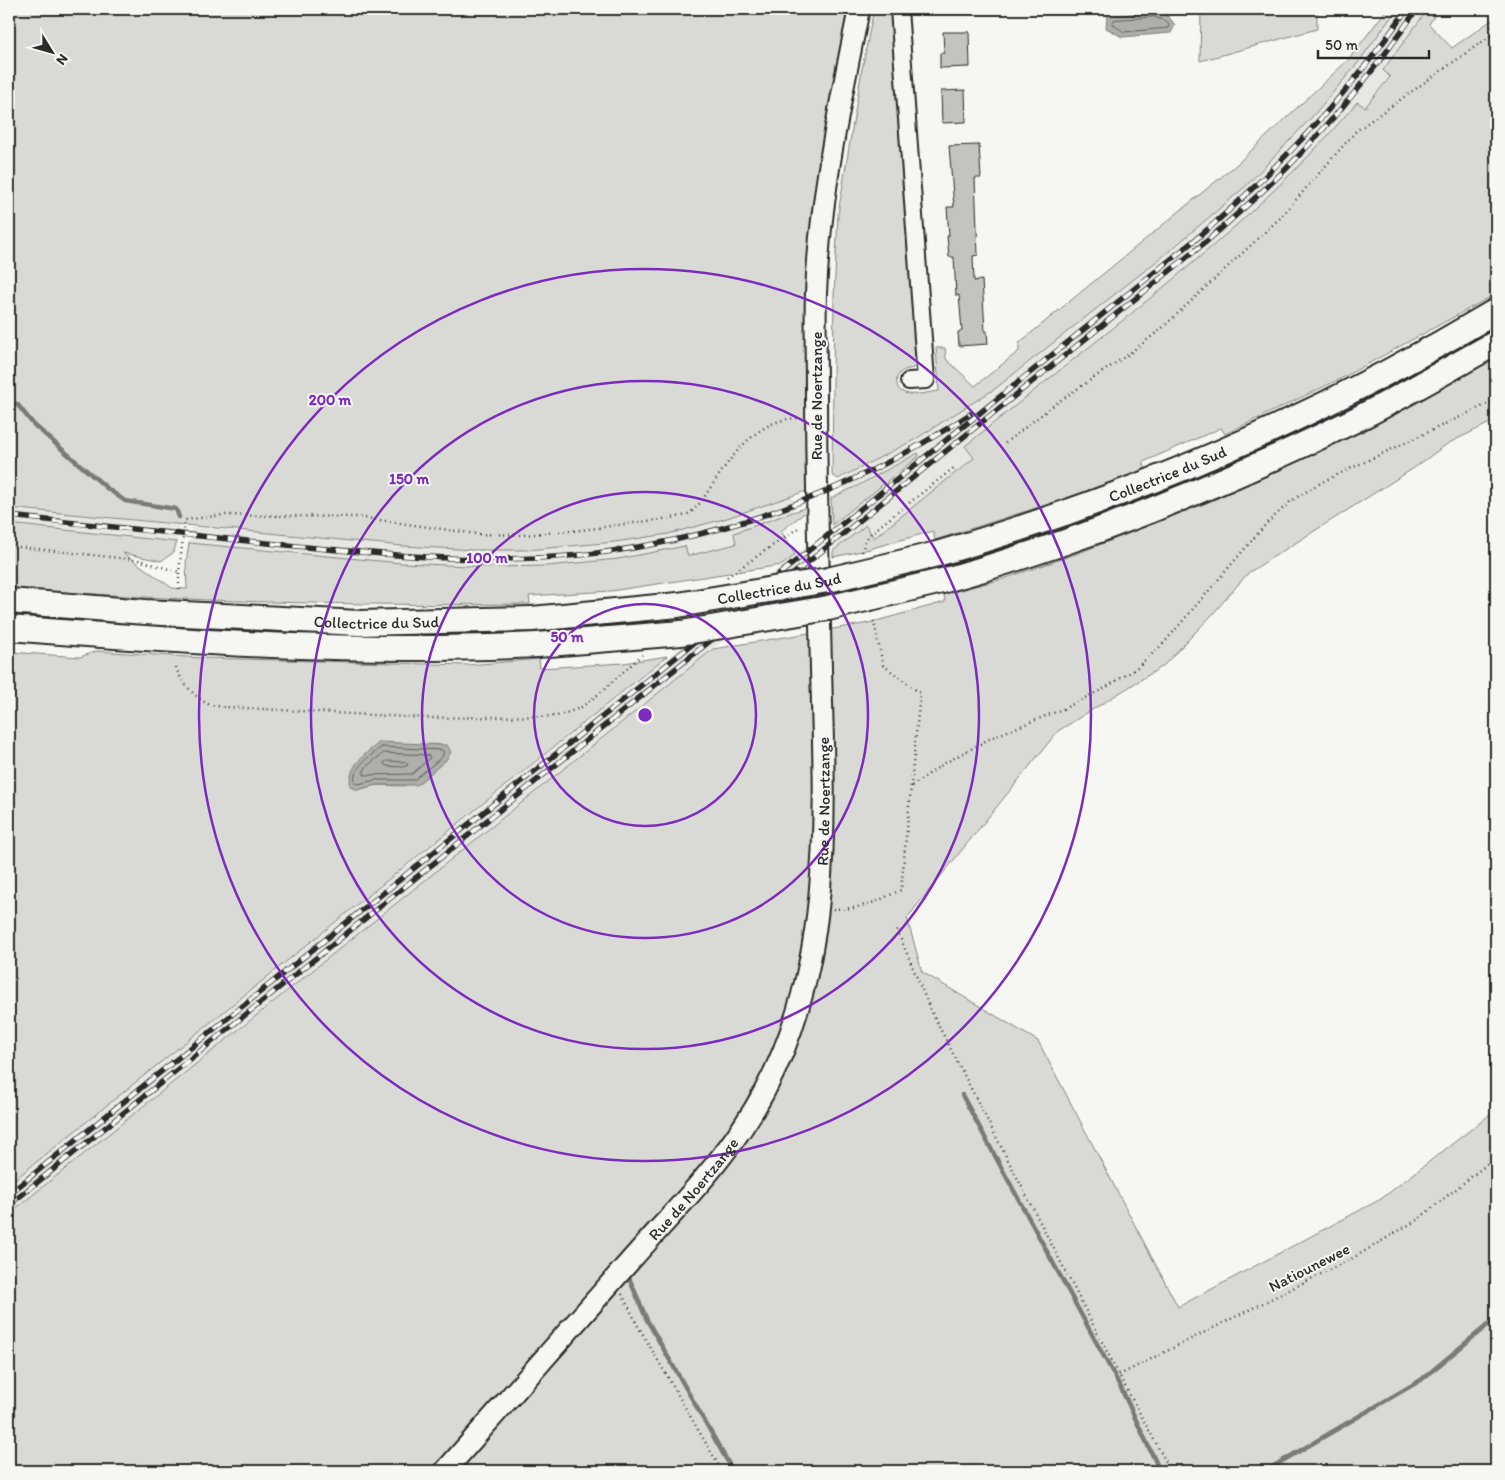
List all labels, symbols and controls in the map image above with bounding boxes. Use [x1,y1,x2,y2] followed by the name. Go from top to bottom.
[28,28,78,78] north arrow
[1318,28,1429,60] scale bar
[1325,36,1358,54] text: 50 m
[52,51,72,68] text: N
[807,332,826,460] street label: Rue de Noertzange
[309,391,352,409] text: 200 m
[1106,442,1230,506] street label: Collectrice du Sud
[389,470,429,488] text: 150 m
[466,549,508,567] text: 100 m
[716,568,843,608] street label: Collectrice du Sud
[313,612,440,633] street label: Collectrice du Sud
[550,628,584,646] text: 50 m
[636,706,654,724] centre of rings
[813,737,834,866] street label: Rue de Noertzange
[645,1134,743,1244] street label: Rue de Noertzange
[1265,1239,1353,1296] street label: Natiounewee

